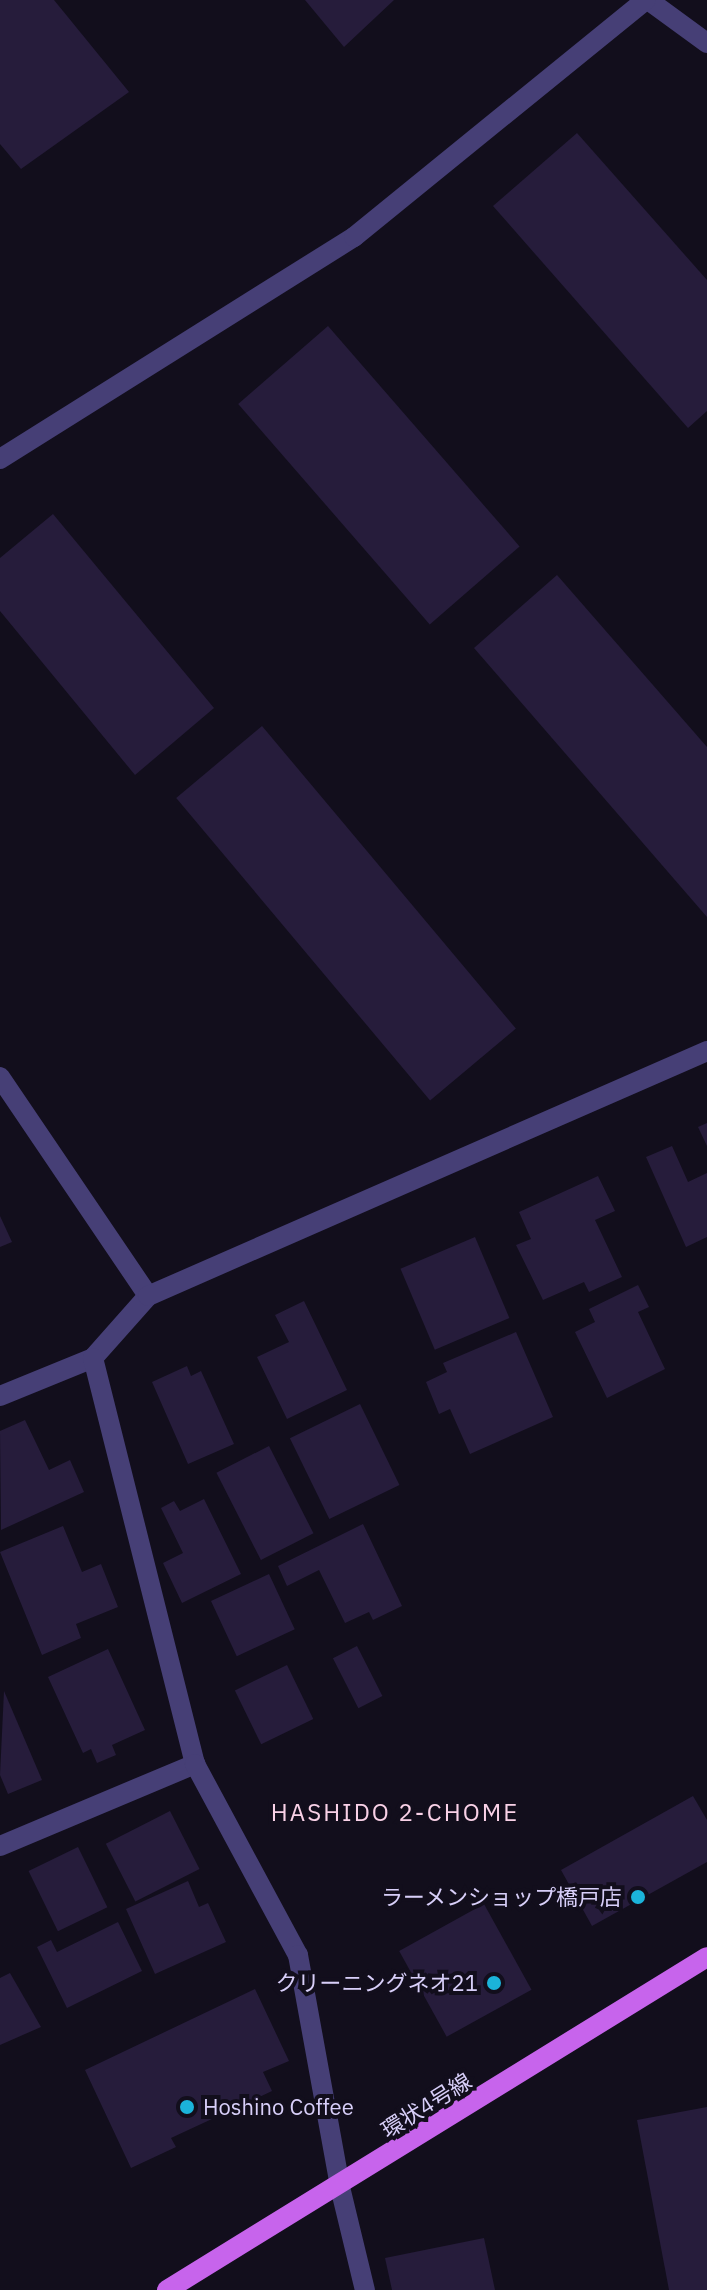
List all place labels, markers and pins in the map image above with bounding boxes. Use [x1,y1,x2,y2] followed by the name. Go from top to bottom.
[380,1884,622,1910] place label: ラーメンショップ橋戸店
[629,1888,647,1906] marker: ラーメンショップ橋戸店
[276,1970,478,1996] place label: クリーニングネオ21
[485,1974,503,1992] marker: クリーニングネオ21
[203,2094,354,2120] place label: Hoshino Coffee
[178,2098,196,2116] marker: Hoshino Coffee

